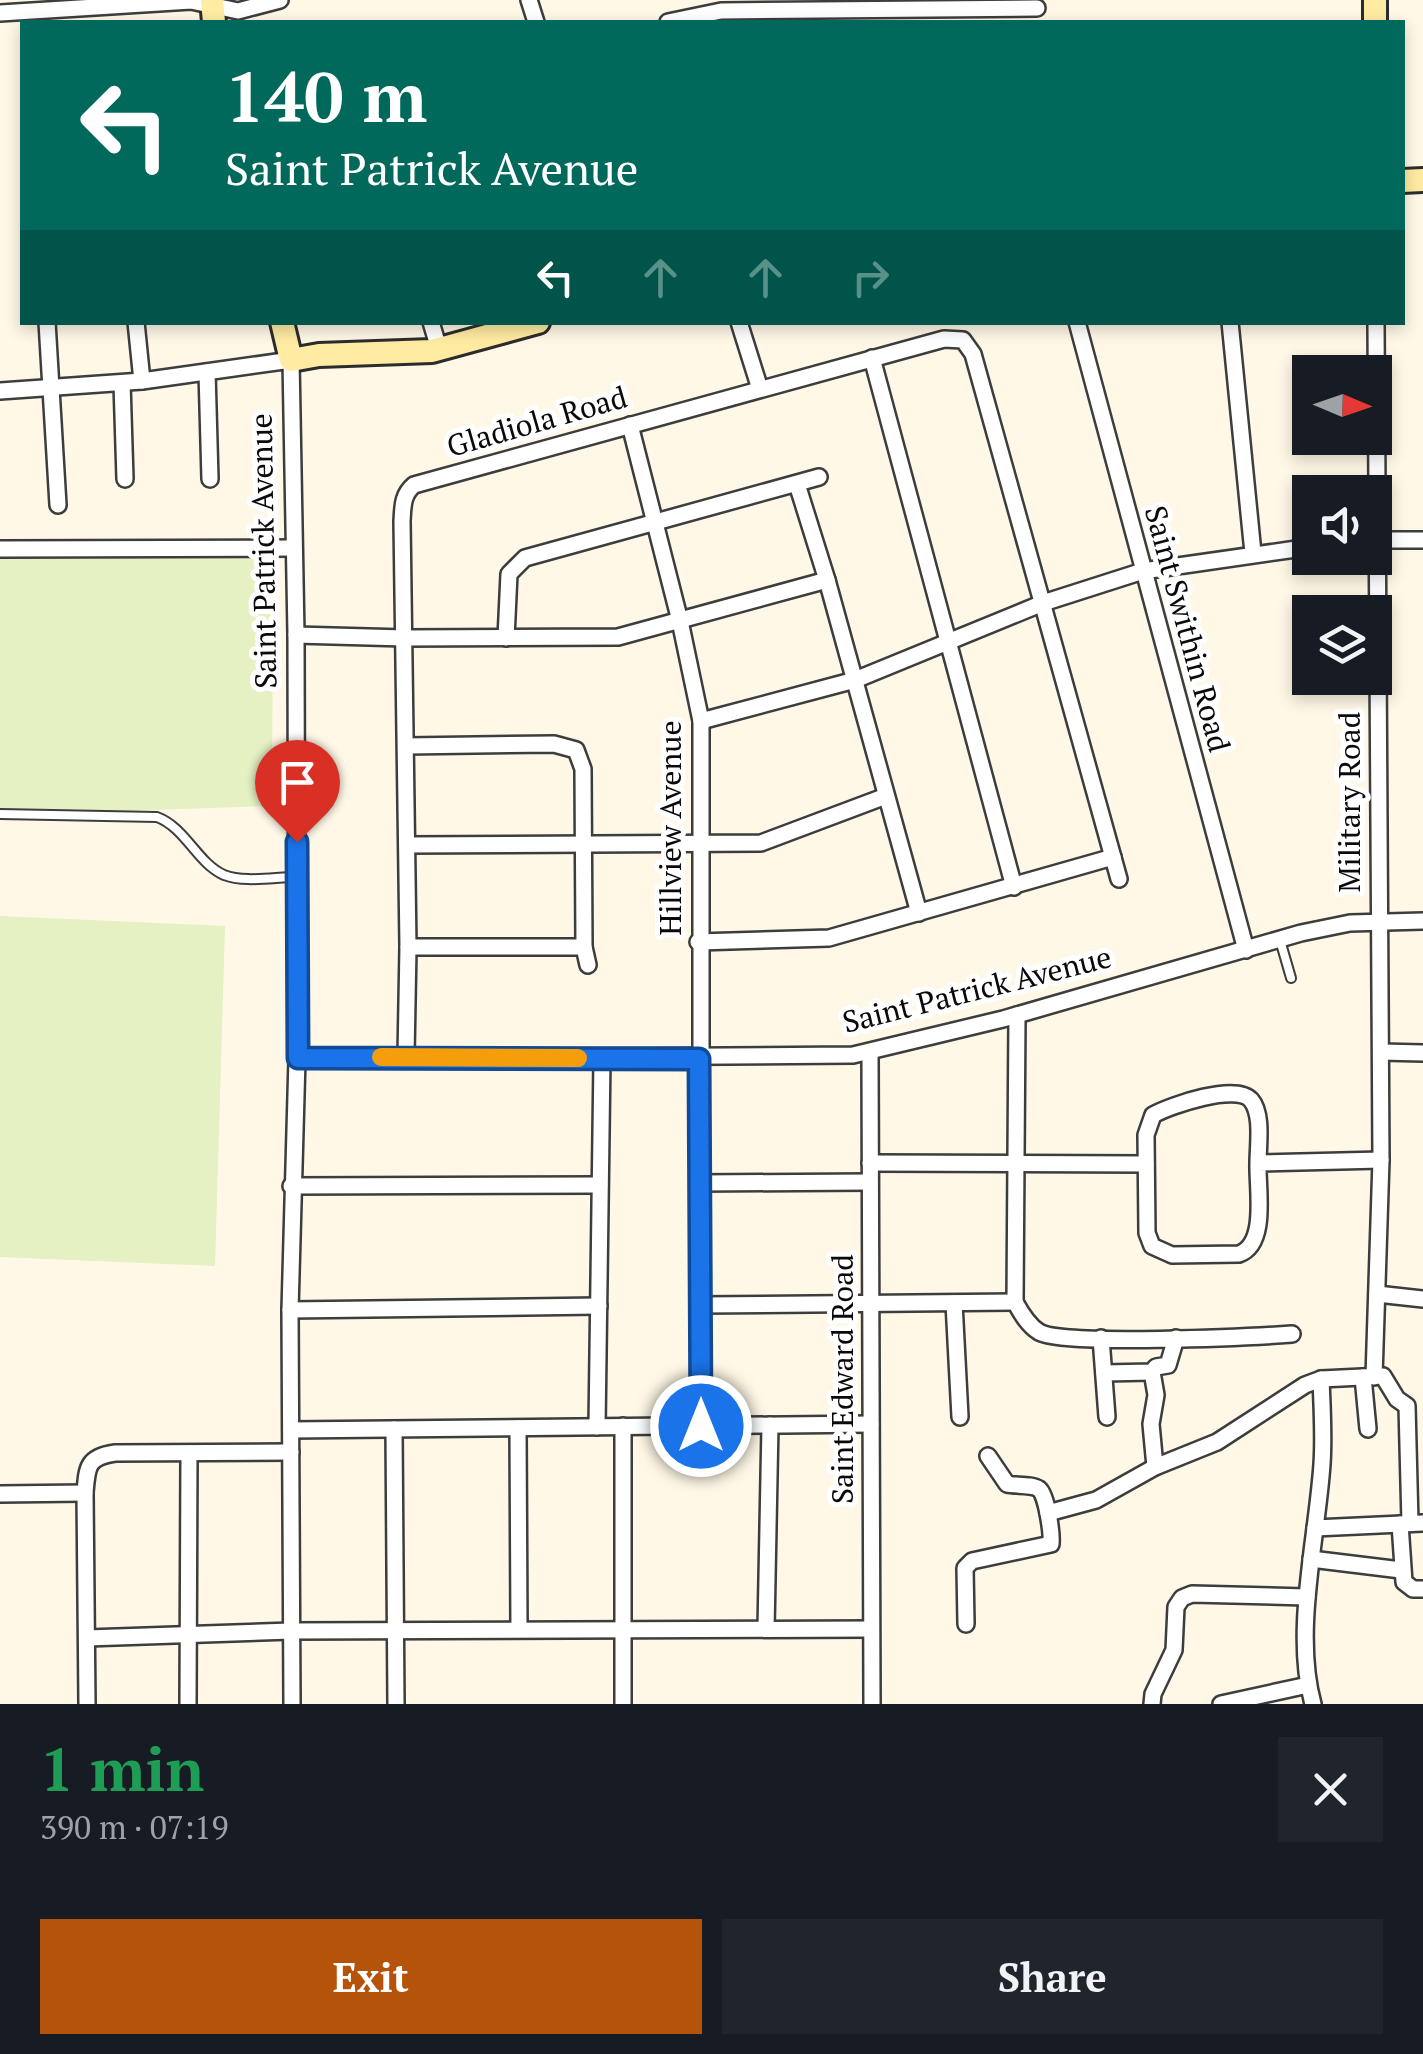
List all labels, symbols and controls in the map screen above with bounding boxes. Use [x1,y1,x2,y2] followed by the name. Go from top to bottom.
[225,49,427,142] text: 140 m
[60,60,190,190] icon: left
[225,138,638,198] text: Saint Patrick Avenue
[528,250,583,305] icon: left
[633,250,688,305] icon: ahead
[738,250,793,305] icon: ahead
[843,250,898,305] icon: right
[1292,355,1392,455] north arrow
[1292,355,1392,695] map controls
[442,376,631,466] street label: Gladiola Road
[241,413,285,689] street label: Saint Patrick Avenue
[1292,475,1392,575] button: sound
[1136,501,1240,756] street label: Saint Swithin Road
[1292,595,1392,695] button: layers
[1329,712,1369,892] street label: Military Road
[650,720,690,936] street label: Hillview Avenue
[255,740,340,843] pin
[270,755,325,810] icon: arrive
[838,936,1115,1042] street label: Saint Patrick Avenue
[822,1254,862,1504] street label: Saint Edward Road
[649,1374,753,1478] position arrow
[40,1729,204,1808] text: 1 min
[1278,1737,1383,1842] button: close
[40,1806,228,1848] text: 390 m · 07:19
[40,1919,702,2034] button: Exit
[722,1919,1383,2034] button: Share

